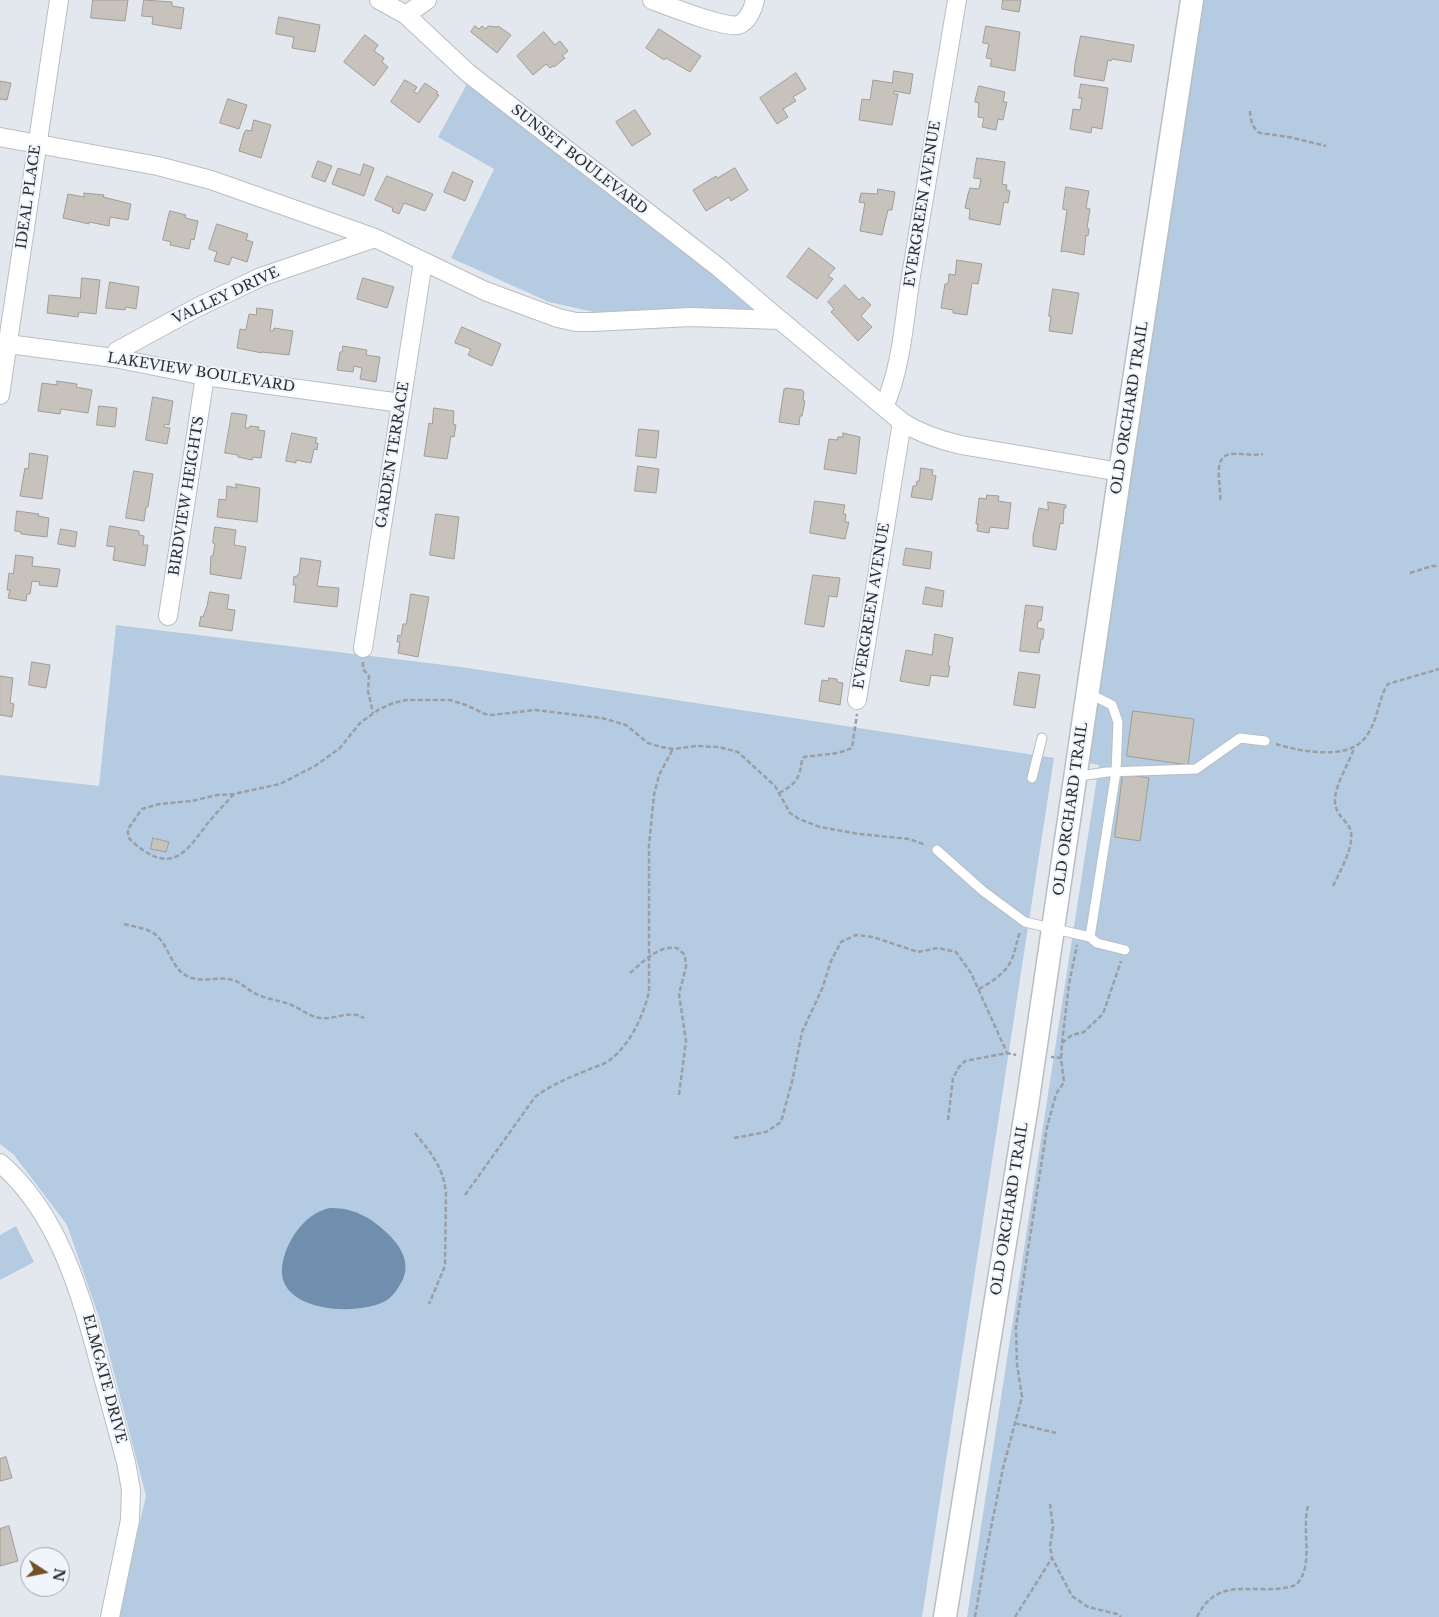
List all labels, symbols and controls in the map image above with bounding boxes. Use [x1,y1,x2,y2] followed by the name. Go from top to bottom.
[507,102,651,218] street label: SUNSET BOULEVARD
[902,120,944,288] street label: EVERGREEN AVENUE
[13,144,45,250] street label: IDEAL PLACE
[170,264,282,328] street label: VALLEY DRIVE
[1108,320,1152,496] street label: OLD ORCHARD TRAIL
[106,350,296,396] street label: LAKEVIEW BOULEVARD
[373,380,413,530] street label: GARDEN TERRACE
[166,415,208,577] street label: BIRDVIEW HEIGHTS
[851,522,893,690] street label: EVERGREEN AVENUE
[1051,721,1091,897] street label: OLD ORCHARD TRAIL
[988,1121,1032,1297] street label: OLD ORCHARD TRAIL
[79,1313,129,1445] street label: ELMGATE DRIVE
[20,1547,70,1597] north arrow
[49,1566,69,1583] text: N

